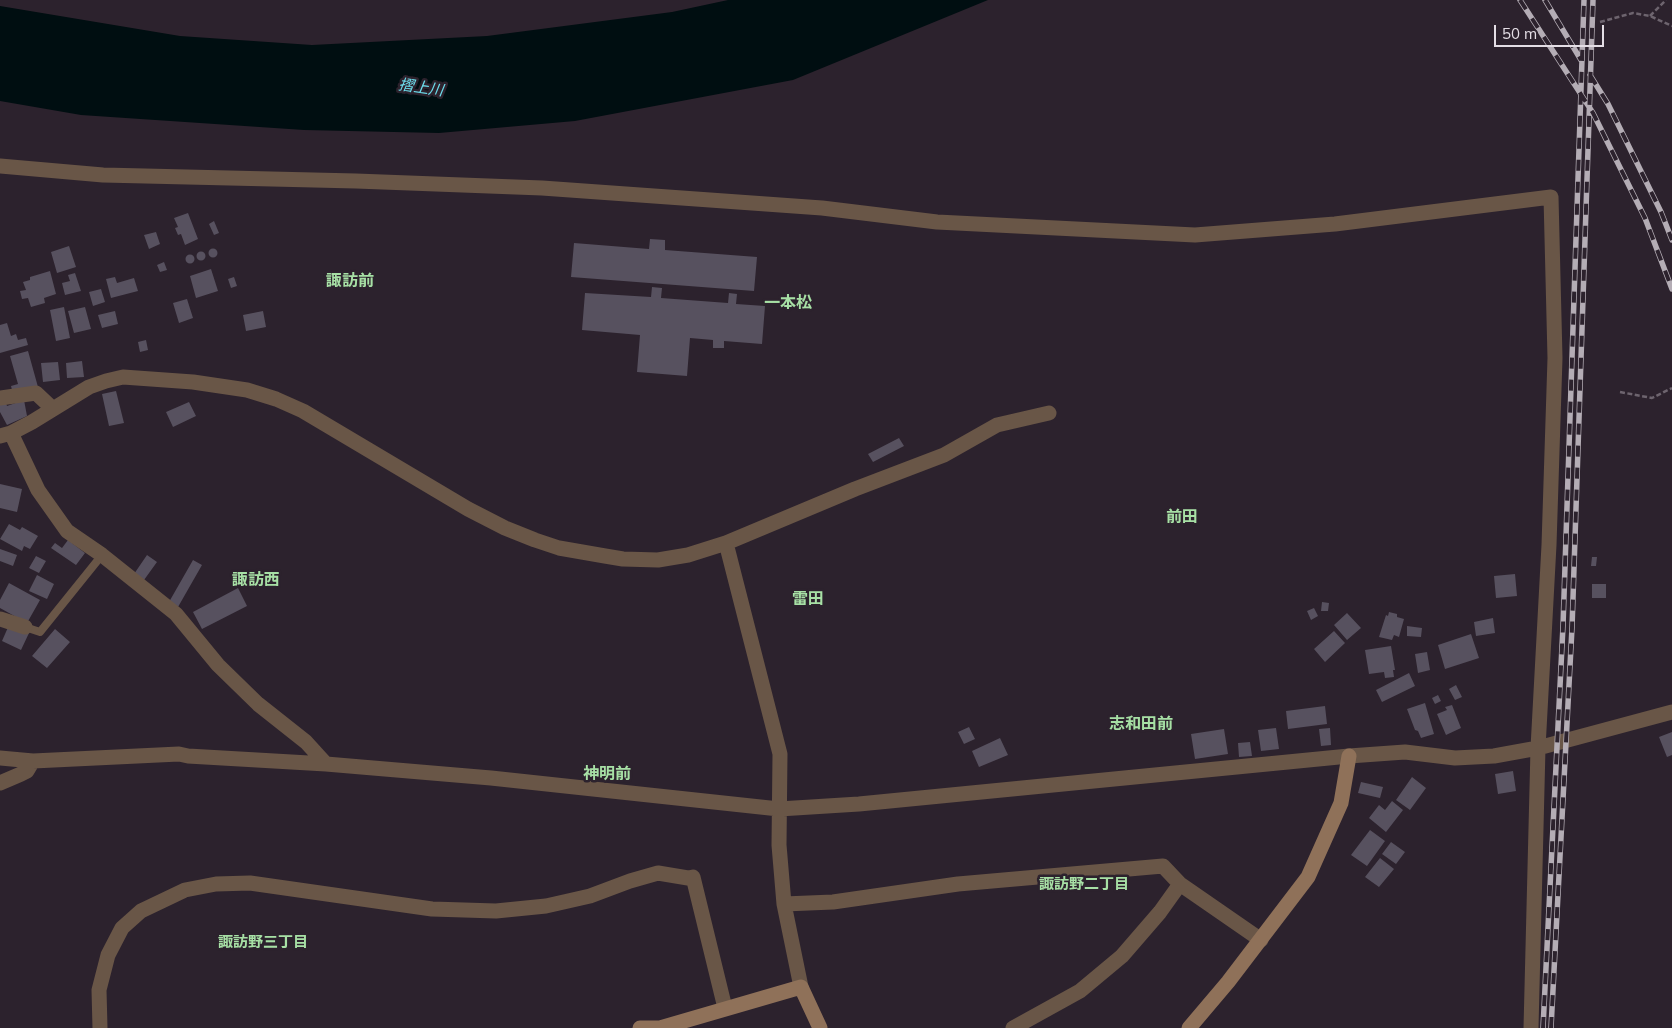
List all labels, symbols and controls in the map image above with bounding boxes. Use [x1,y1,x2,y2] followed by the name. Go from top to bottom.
[1497,15,1607,47] scale bar
[1502,24,1537,43] text: 50 m
[397,76,445,100] water label: 摺上川
[326,271,374,291] district label: 諏訪前
[764,293,812,313] district label: 一本松
[1166,507,1198,527] district label: 前田
[232,570,280,590] district label: 諏訪西
[792,589,824,609] district label: 雷田
[1109,714,1173,734] district label: 志和田前
[583,764,631,784] district label: 神明前
[1039,875,1129,893] district label: 諏訪野二丁目
[218,933,308,951] district label: 諏訪野三丁目

